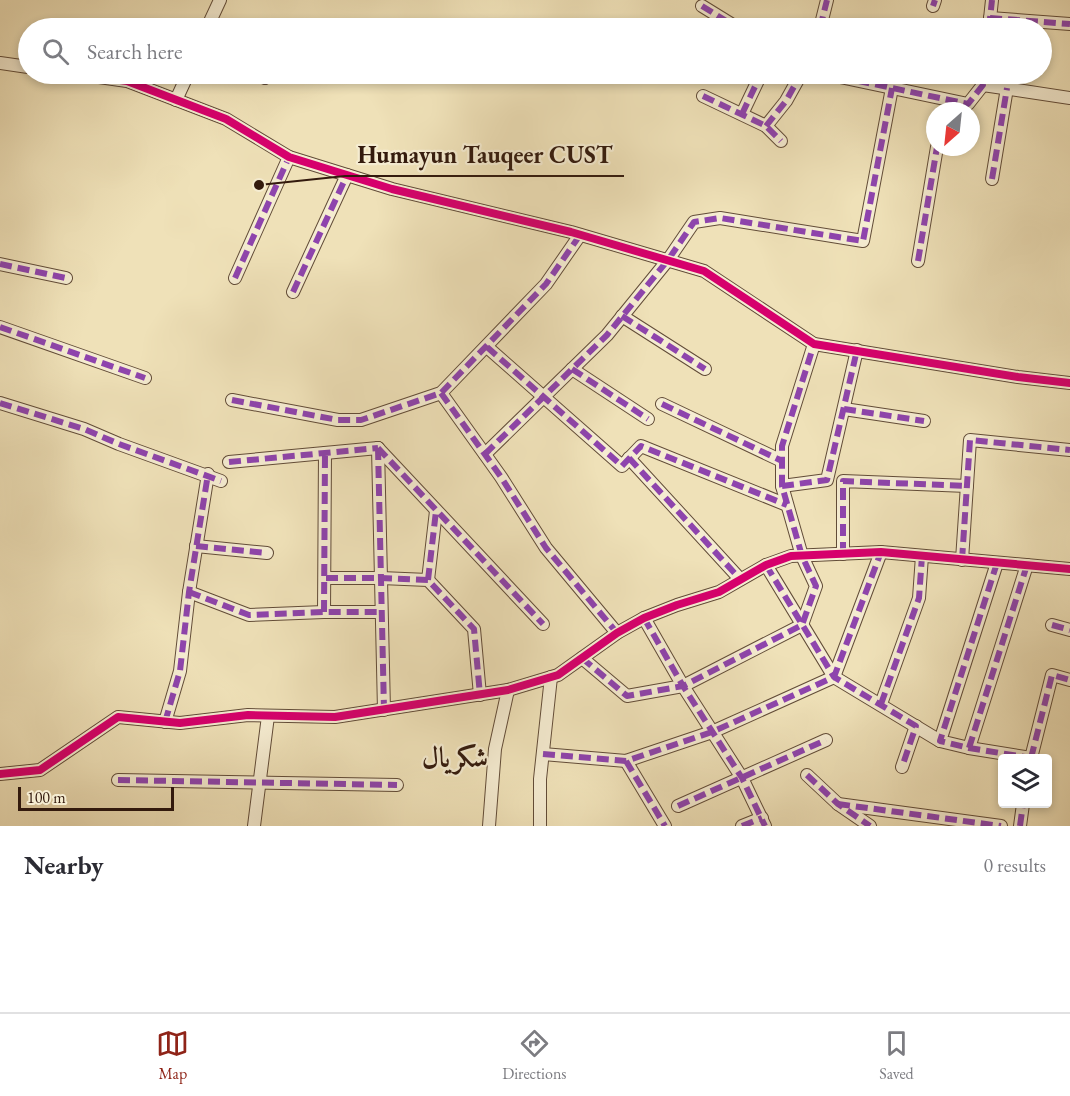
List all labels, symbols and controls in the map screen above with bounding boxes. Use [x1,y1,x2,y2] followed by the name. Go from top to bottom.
[18,18,1052,84] search box
[39,35,72,68] icon: search
[87,37,182,66] text: Search here
[926,102,980,156] north arrow
[345,134,624,176] callout: Humayun Tauqeer CUST
[357,139,613,171] text: Humayun Tauqeer CUST
[422,739,488,775] district label: شکریال
[998,754,1052,808] map controls
[998,754,1052,808] button: layers
[18,784,174,812] scale bar
[27,787,66,808] text: 100 m
[24,848,104,882] text: Nearby
[983,852,1046,878] text: 0 results
[156,1027,189,1084] tab: Map
[502,1027,567,1084] tab: Directions
[879,1027,914,1084] tab: Saved

